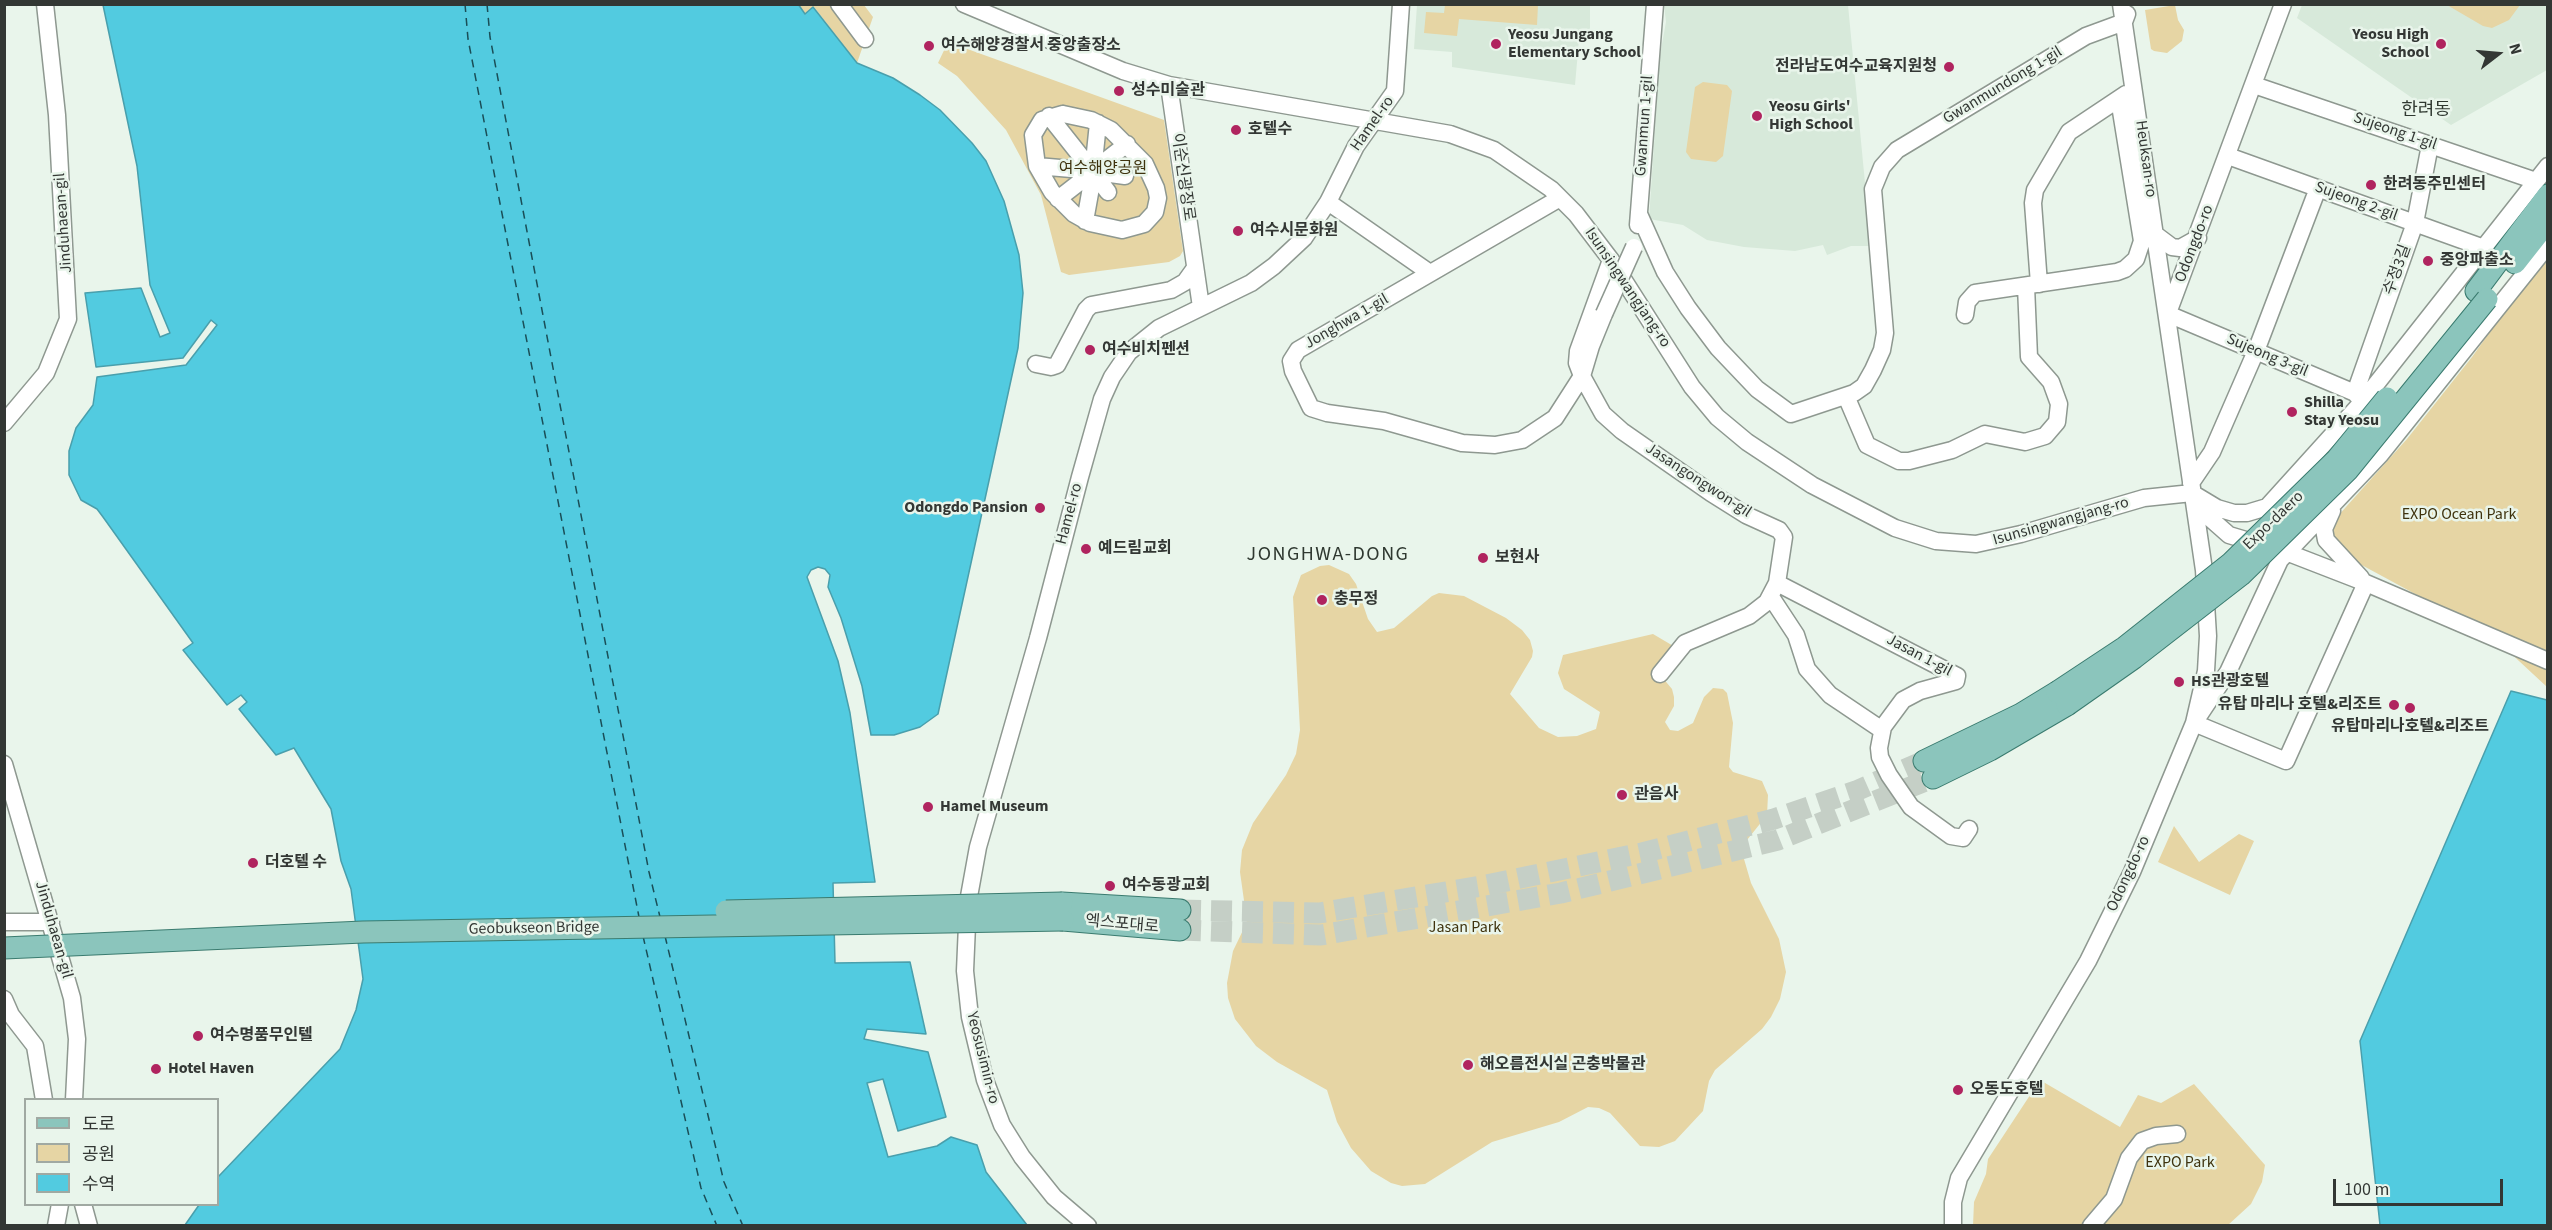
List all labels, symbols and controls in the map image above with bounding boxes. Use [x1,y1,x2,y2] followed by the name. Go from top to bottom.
[2468,24,2528,84] north arrow
[1508,25,1641,63] place label: Yeosu Jungang Elementary School
[2352,25,2429,63] place label: Yeosu High School
[941,36,1121,56] place label: 여수해양경찰서 중앙출장소
[1489,37,1503,51] marker: Yeosu Jungang Elementary School
[2434,37,2448,51] marker: Yeosu High School
[922,39,936,53] marker: 여수해양경찰서 중앙출장소
[2503,41,2527,57] text: N
[1940,43,2066,129] street label: Gwanmundong 1-gil
[1775,57,1937,77] place label: 전라남도여수교육지원청
[1942,60,1956,74] marker: 전라남도여수교육지원청
[1632,75,1658,177] street label: Gwanmun 1-gil
[1131,81,1205,101] place label: 성수미술관
[1112,84,1126,98] marker: 성수미술관
[1347,93,1399,155] street label: Hamel-ro
[1769,97,1853,135] place label: Yeosu Girls' High School
[2401,100,2451,122] district label: 한려동
[1750,109,1764,123] marker: Yeosu Girls' High School
[2351,109,2439,155] street label: Sujeong 1-gil
[2130,119,2160,199] street label: Heuksan-ro
[1248,120,1292,140] place label: 호텔수
[1229,123,1243,137] marker: 호텔수
[1166,132,1198,222] street label: 이순신광장로
[1059,159,1147,179] park label: 여수해양공원
[51,172,77,274] street label: Jinduhaean-gil
[2383,175,2486,195] place label: 한려동주민센터
[2312,178,2400,226] street label: Sujeong 2-gil
[2364,178,2378,192] marker: 한려동주민센터
[2171,203,2219,285] street label: Odongdo-ro
[1250,221,1338,241] place label: 여수시문화원
[1231,224,1245,238] marker: 여수시문화원
[1580,224,1674,352] street label: Isunsingwangjang-ro
[2380,242,2416,298] street label: 수정3길
[2440,251,2514,271] place label: 중앙파출소
[2421,254,2435,268] marker: 중앙파출소
[1302,290,1392,354] street label: Jonghwa 1-gil
[2223,330,2311,382] street label: Sujeong 3-gil
[1102,340,1190,360] place label: 여수비치펜션
[1083,343,1097,357] marker: 여수비치펜션
[2304,393,2379,431] place label: Shilla Stay Yeosu
[2285,405,2299,419] marker: Shilla Stay Yeosu
[1641,440,1755,522] street label: Jasangongwon-gil
[1053,481,1087,547] street label: Hamel-ro
[2240,487,2308,555] street label: Expo-daero
[1991,493,2131,551] street label: Isunsingwangjang-ro
[904,498,1028,518] place label: Odongdo Pansion
[1033,501,1047,515] marker: Odongdo Pansion
[2402,505,2516,525] park label: EXPO Ocean Park
[1098,539,1172,559] place label: 예드림교회
[1079,542,1093,556] marker: 예드림교회
[1247,544,1409,568] district label: JONGHWA-DONG
[1495,548,1539,568] place label: 보현사
[1476,551,1490,565] marker: 보현사
[1334,590,1378,610] place label: 충무정
[1315,593,1329,607] marker: 충무정
[1883,631,1955,681] street label: Jasan 1-gil
[2191,672,2270,692] place label: HS관광호텔
[2172,675,2186,689] marker: HS관광호텔
[2218,695,2382,715] place label: 유탑 마리나 호텔&리조트
[2387,698,2401,712] marker: 유탑 마리나 호텔&리조트
[2403,701,2417,715] marker: 유탑마리나호텔&리조트
[2331,717,2489,737] place label: 유탑마리나호텔&리조트
[1634,785,1678,805] place label: 관음사
[1615,788,1629,802] marker: 관음사
[940,797,1048,817] place label: Hamel Museum
[921,800,935,814] marker: Hamel Museum
[2103,833,2155,915] street label: Odongdo-ro
[265,853,327,873] place label: 더호텔 수
[246,856,260,870] marker: 더호텔 수
[1122,876,1210,896] place label: 여수동광교회
[30,879,76,981] street label: Jinduhaean-gil
[1103,879,1117,893] marker: 여수동광교회
[1085,912,1159,938] street label: 엑스포대로
[468,918,600,940] street label: Geobukseon Bridge
[1429,918,1501,938] park label: Jasan Park
[961,1010,1003,1106] street label: Yeosusimin-ro
[210,1026,313,1046] place label: 여수명품무인텔
[191,1029,205,1043] marker: 여수명품무인텔
[1480,1055,1645,1075] place label: 해오름전시실 곤충박물관
[1461,1058,1475,1072] marker: 해오름전시실 곤충박물관
[168,1059,254,1079] place label: Hotel Haven
[149,1062,163,1076] marker: Hotel Haven
[1970,1080,2044,1100] place label: 오동도호텔
[1951,1083,1965,1097] marker: 오동도호텔
[24,1098,219,1206] legend
[82,1112,115,1137] text: 도로
[82,1142,115,1167] text: 공원
[2145,1153,2215,1173] park label: EXPO Park
[2336,1167,2506,1205] scale bar
[82,1172,115,1197] text: 수역
[2344,1177,2389,1202] text: 100 m

